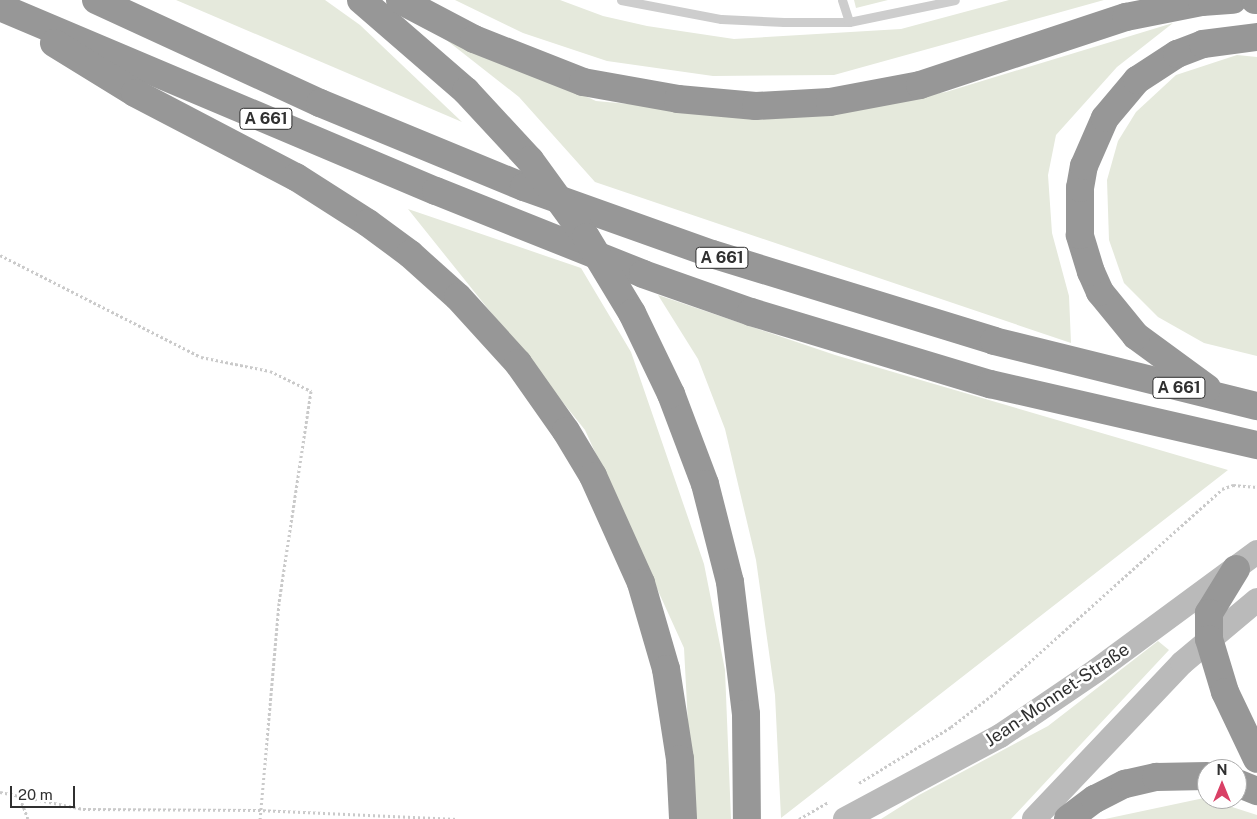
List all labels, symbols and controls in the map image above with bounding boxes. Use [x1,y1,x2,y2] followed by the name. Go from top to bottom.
[238,106,294,132] road number: A 661
[694,244,750,272] road number: A 661
[1152,374,1206,402] road number: A 661
[981,639,1133,751] street label: Jean-Monnet-Straße
[1197,759,1247,809] north arrow
[1217,762,1227,778] text: N
[12,776,78,808] scale bar
[18,786,53,803] text: 20 m

